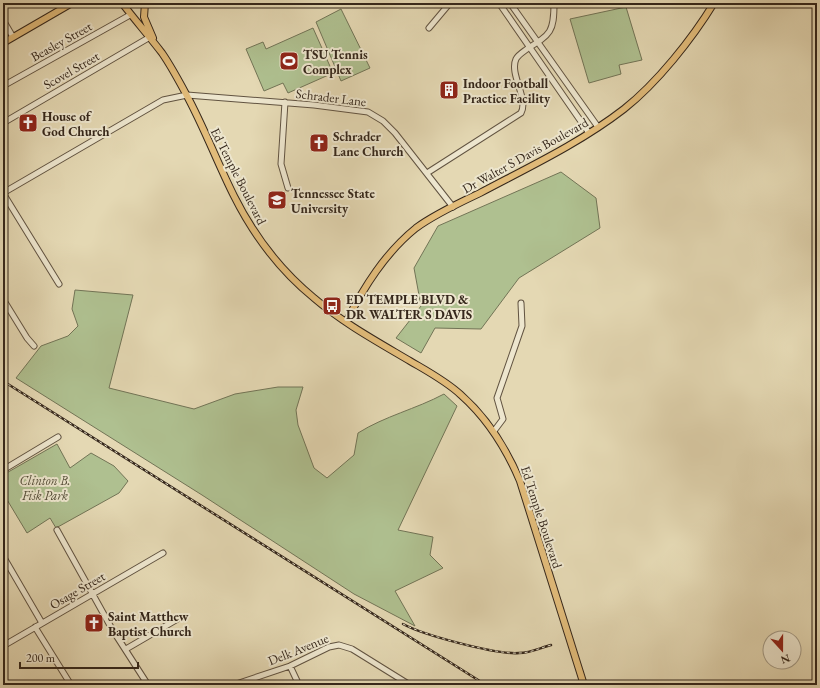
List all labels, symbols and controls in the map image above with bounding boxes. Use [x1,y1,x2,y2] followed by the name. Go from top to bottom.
[28,18,95,65] street label: Beasley Street
[303,46,368,78] place label: TSU Tennis Complex
[40,48,102,93] street label: Scovel Street
[278,50,300,72] sports icon: TSU Tennis Complex
[463,75,551,107] place label: Indoor Football Practice Facility
[438,79,460,101] building icon: Indoor Football Practice Facility
[295,85,367,110] street label: Schrader Lane
[42,108,110,140] place label: House of God Church
[17,112,39,134] church icon: House of God Church
[459,113,592,197] street label: Dr Walter S Davis Boulevard
[207,125,271,228] street label: Ed Temple Boulevard
[333,128,404,160] place label: Schrader Lane Church
[308,132,330,154] church icon: Schrader Lane Church
[291,185,375,217] place label: Tennessee State University
[266,189,288,211] school or university icon: Tennessee State University
[346,291,472,323] place label: ED TEMPLE BLVD & DR WALTER S DAVIS
[321,295,343,317] bus stop icon: ED TEMPLE BLVD & DR WALTER S DAVIS
[517,464,566,571] street label: Ed Temple Boulevard
[20,472,70,504] park label: Clinton B. Fisk Park
[46,568,108,613] street label: Osage Street
[108,608,192,640] place label: Saint Matthew Baptist Church
[83,612,105,634] church icon: Saint Matthew Baptist Church
[265,630,331,669] street label: Delk Avenue
[762,630,802,670] north arrow
[20,644,138,670] scale bar
[26,650,56,666] text: 200 m
[779,651,792,668] text: N

